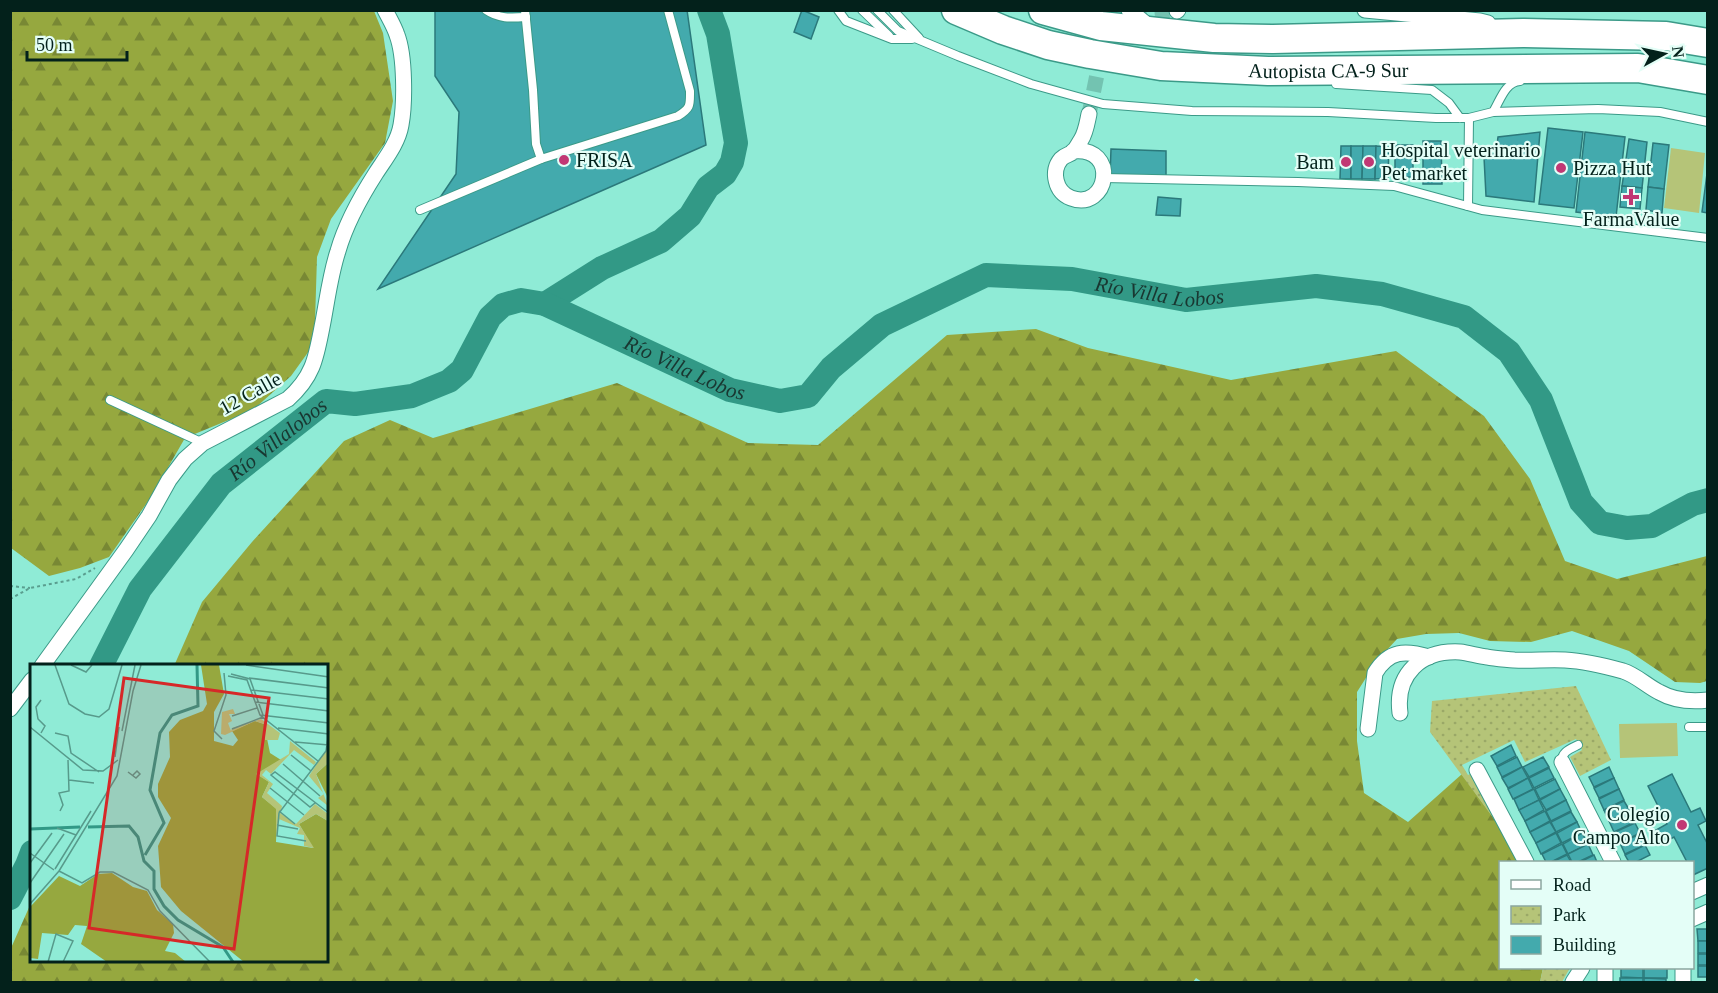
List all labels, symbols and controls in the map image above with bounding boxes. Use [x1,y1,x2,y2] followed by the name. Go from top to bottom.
[27,24,128,62] scale bar
[1634,24,1694,84] north arrow
[36,35,73,55] text: 50 m
[1669,45,1688,59] text: N
[1248,59,1409,83] street label: Autopista CA-9 Sur
[1381,139,1540,184] place label: Hospital veterinario Pet market
[576,149,633,171] place label: FRISA
[1296,151,1334,173] place label: Bam
[557,153,571,167] marker: FRISA
[1339,155,1353,169] marker: Bam
[1362,155,1376,169] marker: Hospital veterinario Pet market
[1573,157,1652,179] place label: Pizza Hut
[1554,161,1568,175] marker: Pizza Hut
[1624,190,1638,204] marker: FarmaValue
[1583,208,1679,230] place label: FarmaValue
[1092,271,1225,312] water label: Río Villa Lobos
[620,330,747,405] water label: Río Villa Lobos
[215,367,285,419] street label: 12 Calle
[223,393,332,486] water label: Río Villalobos
[30,664,328,963] inset map
[1573,803,1670,849] place label: Colegio Campo Alto
[1675,818,1689,832] marker: Colegio Campo Alto
[1499,861,1694,969] legend
[1553,875,1591,895] text: Road
[1553,905,1586,925] text: Park
[1553,935,1616,955] text: Building

